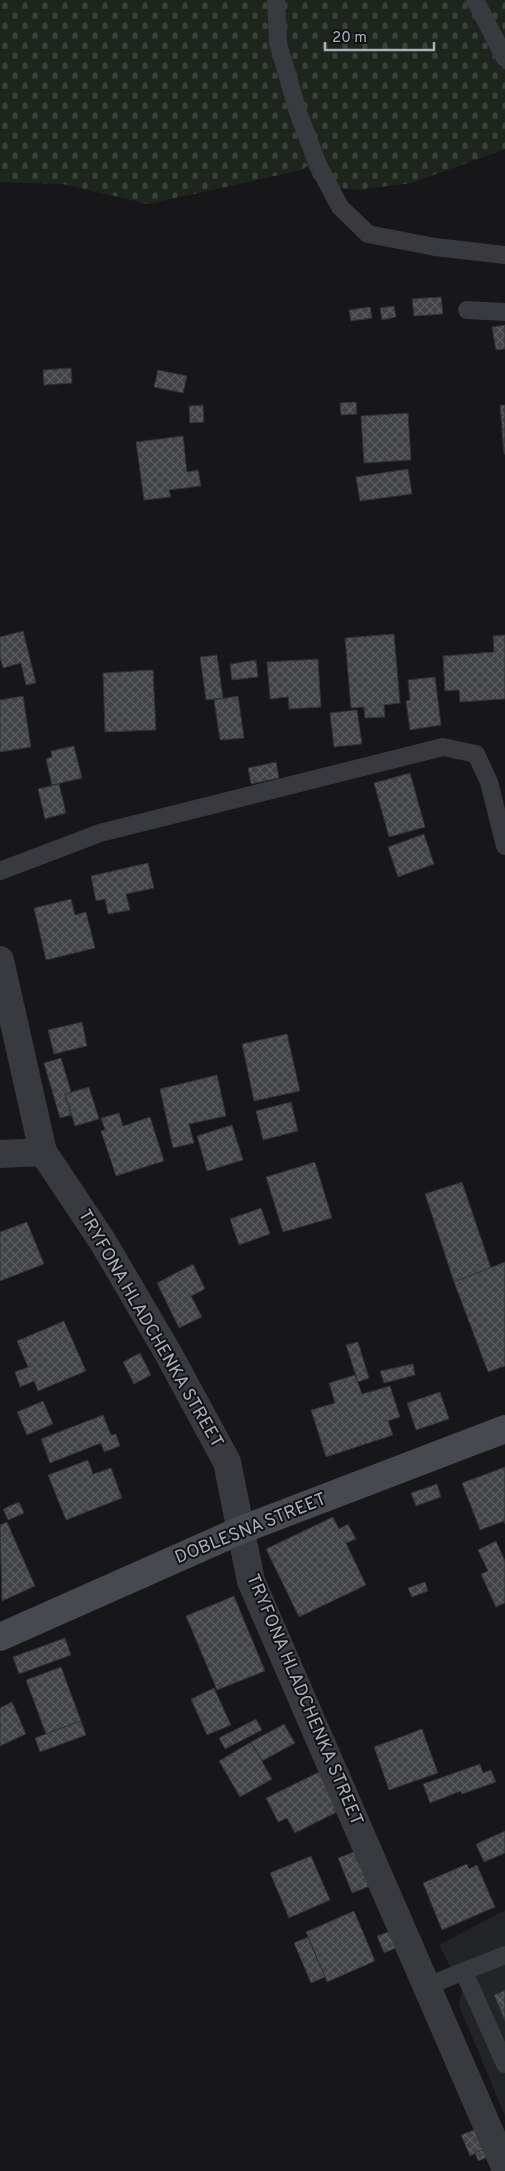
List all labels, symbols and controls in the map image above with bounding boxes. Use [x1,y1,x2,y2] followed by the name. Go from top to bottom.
[325,20,434,52] scale bar
[332,29,367,48] text: 20 m
[72,1206,228,1452] street label: TRYFONA HLADCHENKA STREET
[172,1488,330,1570] street label: DOBLESNA STREET
[240,1571,368,1829] street label: TRYFONA HLADCHENKA STREET

